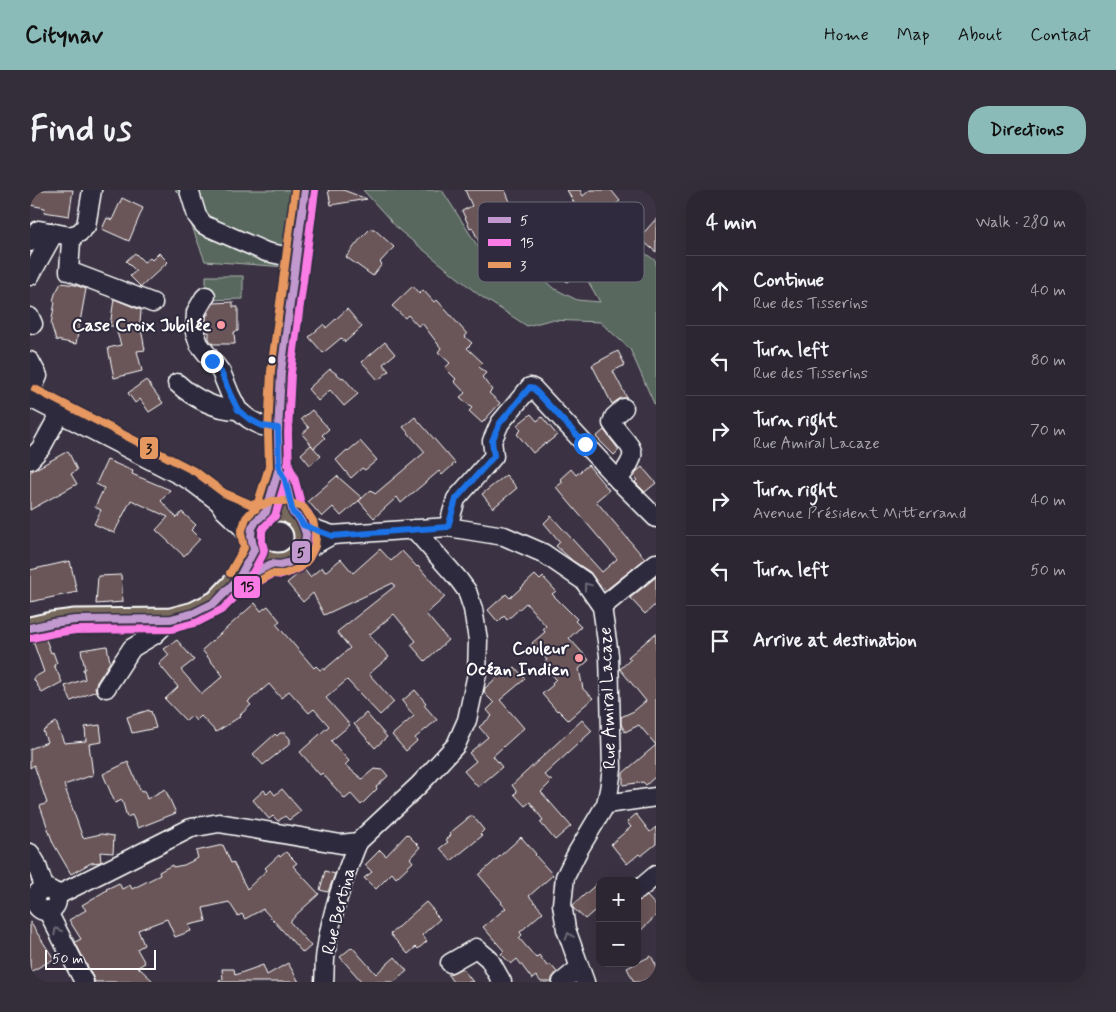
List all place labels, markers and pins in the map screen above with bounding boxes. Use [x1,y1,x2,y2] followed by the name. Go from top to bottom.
[72,314,211,338] place label: Case Croix Jubilée
[215,319,227,331] marker: Case Croix Jubilée
[267,355,277,365] unlabelled marker
[466,637,570,682] place label: Couleur Océan Indien
[573,652,585,664] marker: Couleur Océan Indien

